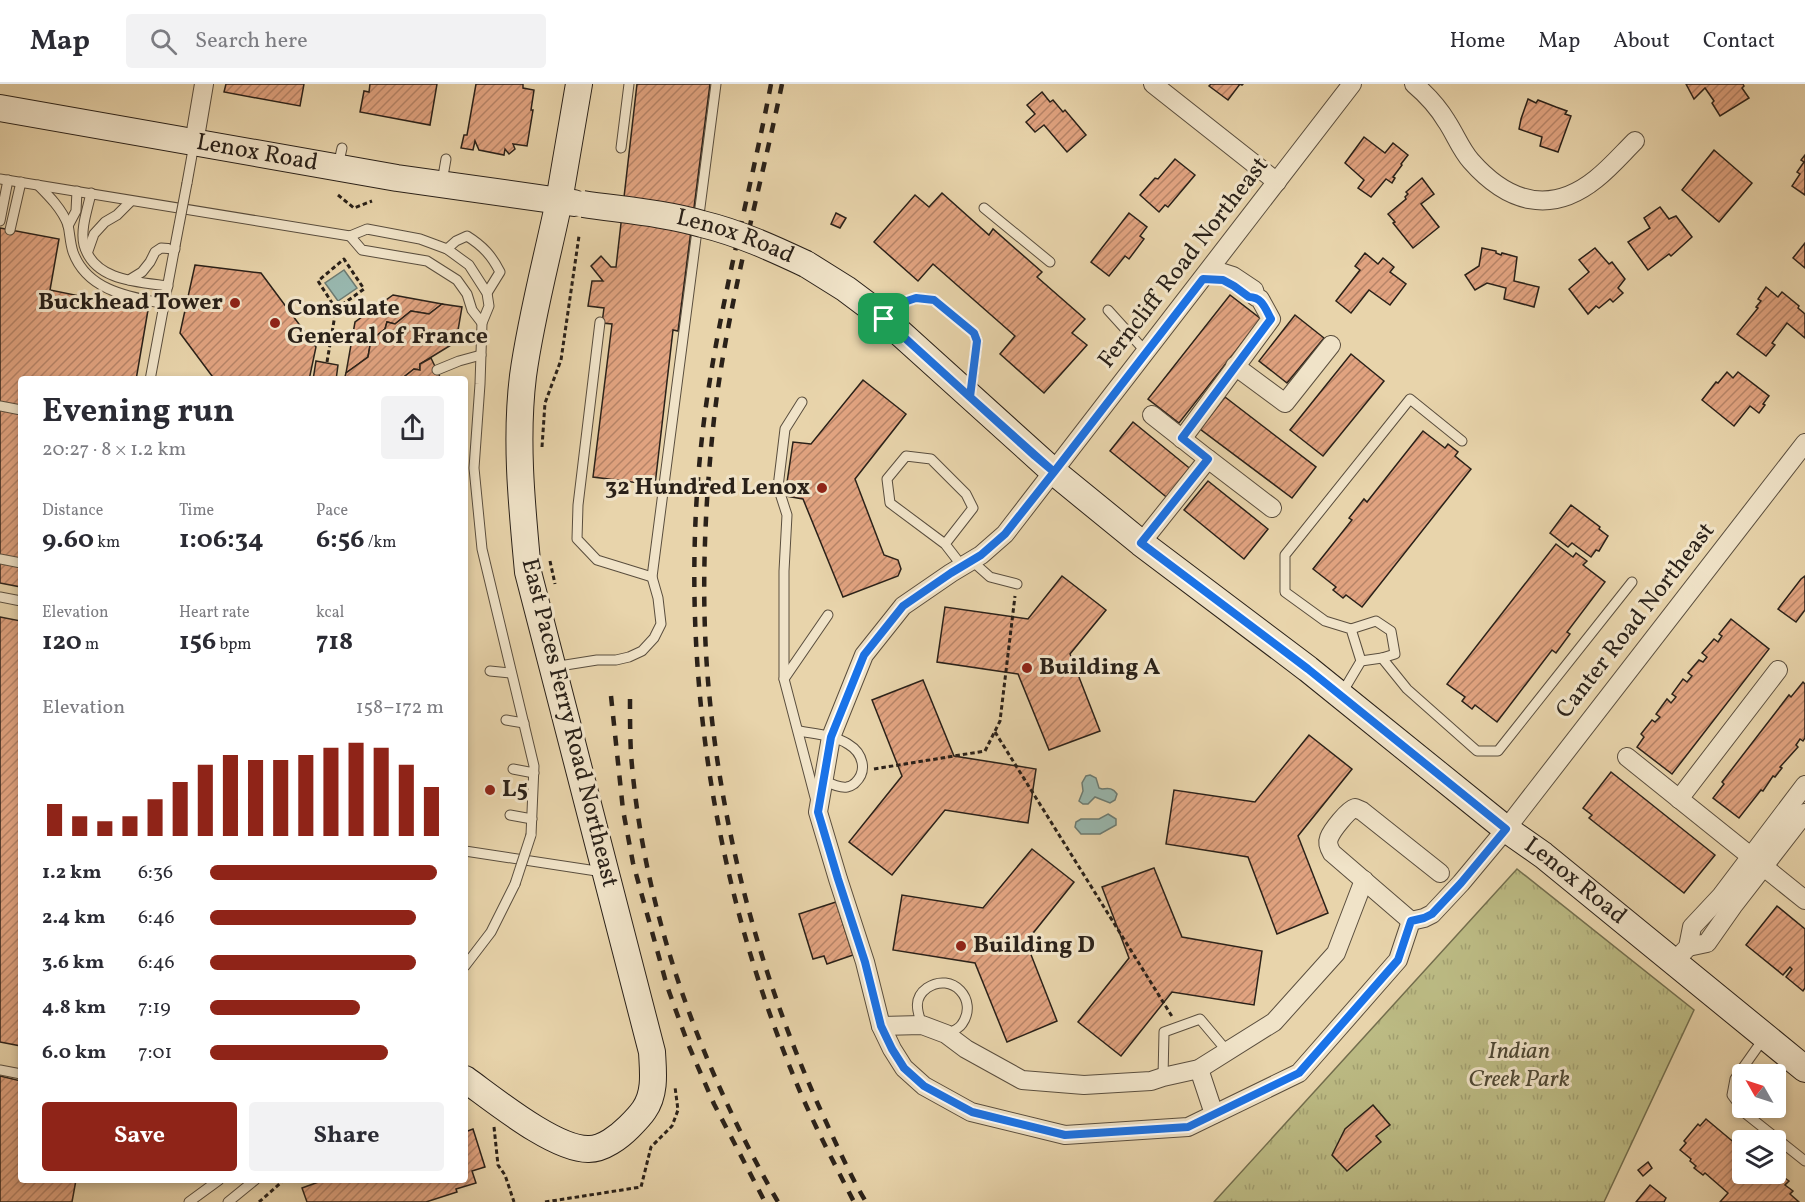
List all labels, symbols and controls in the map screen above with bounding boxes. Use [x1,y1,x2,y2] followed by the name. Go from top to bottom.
[126,14,546,68] search box
[30,22,90,61] text: Map
[147,25,180,58] icon: search
[195,26,308,57] text: Search here
[1450,27,1505,56] text: Home
[1538,27,1580,56] text: Map
[1613,27,1670,56] text: About
[1703,27,1775,56] text: Contact
[194,126,321,181] street label: Lenox Road
[1091,150,1277,376] street label: Ferncliff Road Northeast
[673,201,800,273] street label: Lenox Road
[38,286,223,320] place label: Buckhead Tower
[287,292,488,354] place label: Consulate General of France
[858,293,909,344] pin
[228,296,242,310] marker: Buckhead Tower
[867,302,900,335] icon: arrive
[268,316,282,330] marker: Consulate General of France
[42,390,235,436] text: Evening run
[381,396,444,459] button: share
[42,436,186,464] text: 20:27 · 8 × 1.2 km
[605,471,810,505] place label: 32 Hundred Lenox
[815,481,829,495] marker: 32 Hundred Lenox
[42,500,103,522] text: Distance
[179,500,214,522] text: Time
[316,500,348,522] text: Pace
[1548,516,1724,726] street label: Canter Road Northeast
[42,522,94,558] text: 9.60
[179,522,264,558] text: 1:06:34
[316,522,364,558] text: 6:56
[94,532,120,554] text: km
[364,532,396,554] text: /km
[512,555,626,891] street label: East Paces Ferry Road Northeast
[42,602,109,624] text: Elevation
[179,602,250,624] text: Heart rate
[316,602,344,624] text: kcal
[42,624,82,660] text: 120
[179,624,216,660] text: 156
[316,624,353,660] text: 718
[82,634,99,656] text: m
[216,634,252,656] text: bpm
[1039,651,1160,685] place label: Building A
[1020,661,1034,675] marker: Building A
[42,694,125,722] text: Elevation
[356,694,444,722] text: 158–172 m
[502,773,528,807] place label: L5
[483,783,497,797] marker: L5
[1517,830,1633,933] street label: Lenox Road
[42,859,102,887] text: 1.2 km
[138,859,173,887] text: 6:36
[42,904,106,932] text: 2.4 km
[138,904,175,932] text: 6:46
[973,929,1095,963] place label: Building D
[954,939,968,953] marker: Building D
[42,949,104,977] text: 3.6 km
[138,949,175,977] text: 6:46
[42,994,106,1022] text: 4.8 km
[138,994,171,1022] text: 7:19
[1468,1035,1570,1097] park label: Indian Creek Park
[42,1039,106,1067] text: 6.0 km
[138,1039,172,1067] text: 7:01
[1732,1064,1786,1118] north arrow
[1732,1064,1786,1184] map controls
[42,1102,237,1171] button: Save
[249,1102,444,1171] button: Share
[1732,1130,1786,1184] button: layers

